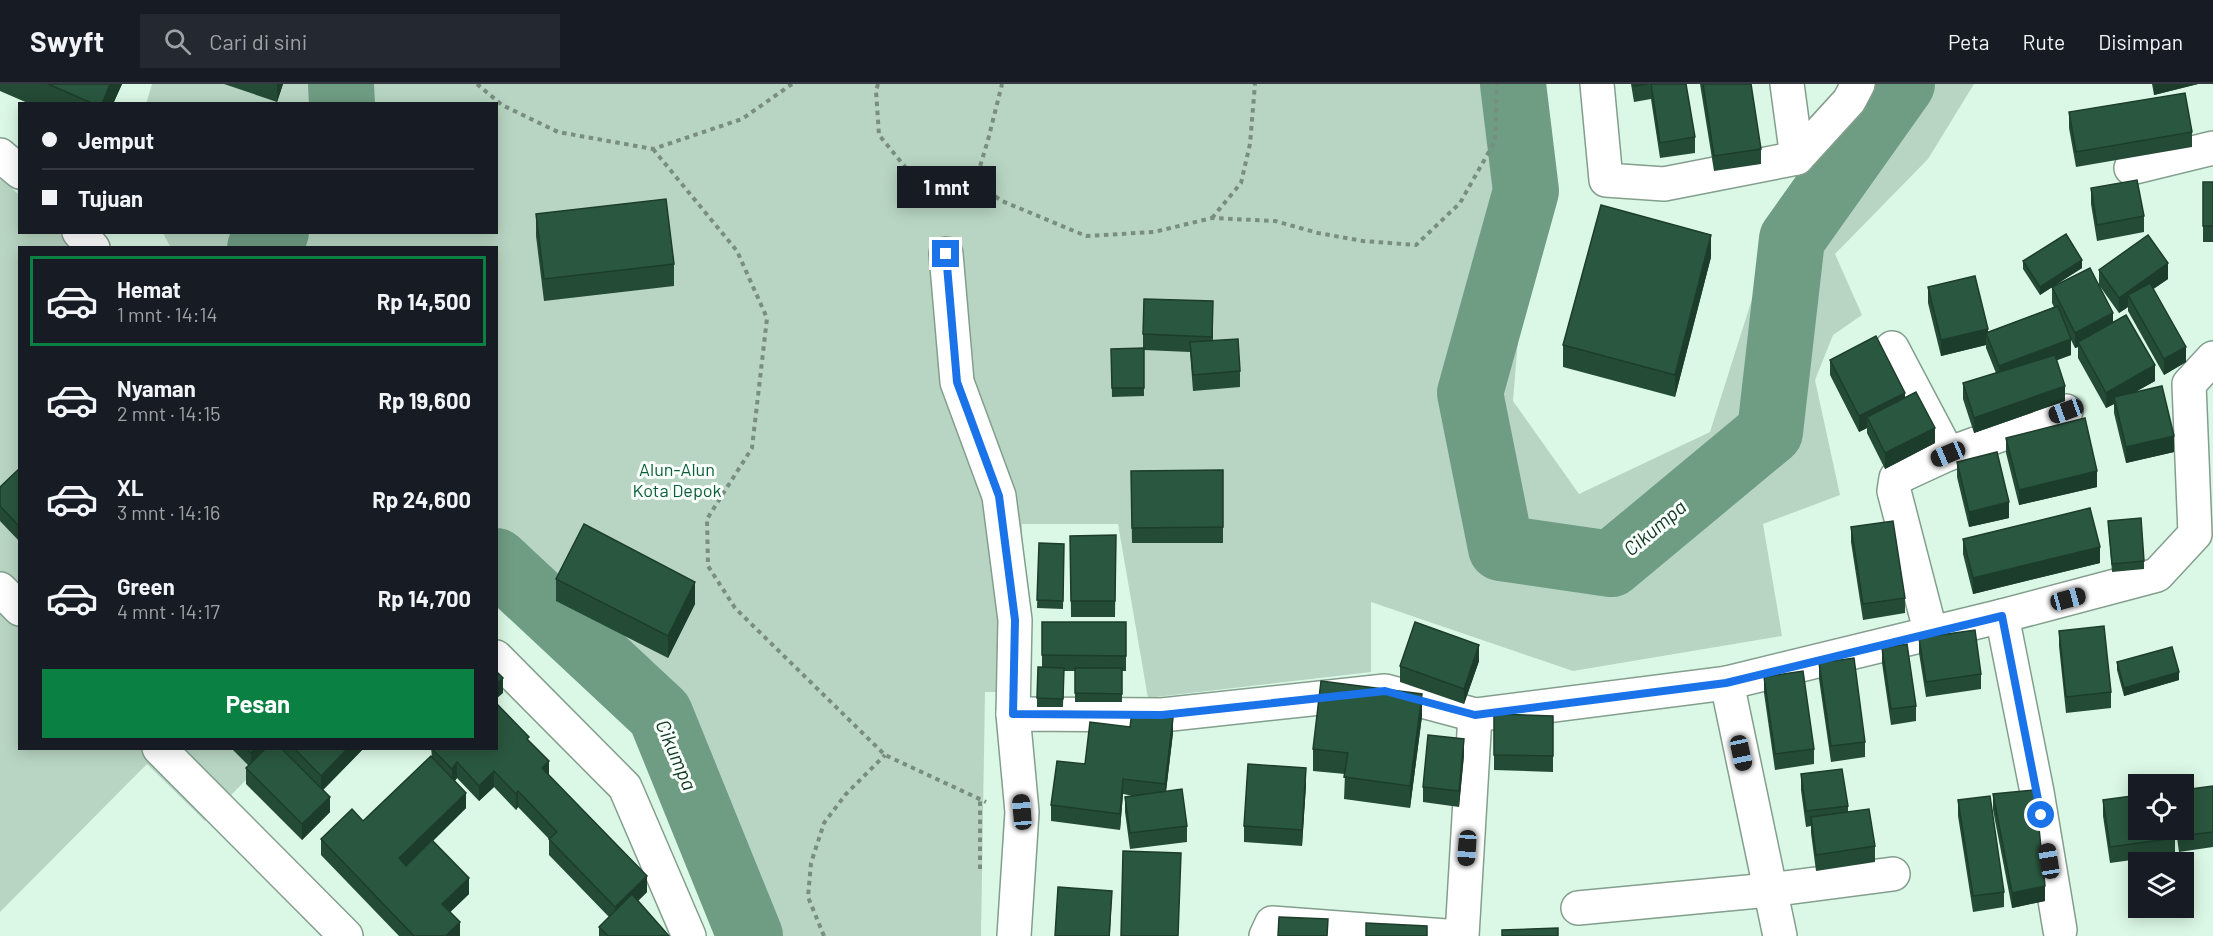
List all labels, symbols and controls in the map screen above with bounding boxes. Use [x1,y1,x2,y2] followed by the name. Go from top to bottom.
[140,14,560,68] search box
[30,24,104,58] text: Swyft
[161,25,194,58] icon: search
[209,28,307,54] text: Cari di sini
[1948,29,1990,54] text: Peta
[2023,29,2065,54] text: Rute
[2098,29,2183,54] text: Disimpan
[78,127,154,153] text: Jemput
[896,167,996,209] callout: 1 mnt
[923,175,970,199] text: 1 mnt
[78,185,143,211] text: Tujuan
[932,240,959,267] route end
[45,274,99,328] icon: car
[117,276,181,302] text: Hemat
[377,288,471,314] text: Rp 14,500
[117,302,218,326] text: 1 mnt · 14:14
[45,373,99,427] icon: car
[117,375,196,401] text: Nyaman
[378,387,471,413] text: Rp 19,600
[2046,396,2086,426] car
[117,401,221,425] text: 2 mnt · 14:15
[1928,439,1968,469] car
[632,458,722,501] park label: Alun-Alun Kota Depok
[45,472,99,526] icon: car
[117,474,143,500] text: XL
[372,486,471,512] text: Rp 24,600
[1618,494,1690,560] water label: Cikumpa
[117,500,220,524] text: 3 mnt · 14:16
[45,571,99,625] icon: car
[117,573,175,599] text: Green
[378,585,471,611] text: Rp 14,700
[2048,586,2088,612] car
[117,599,220,623] text: 4 mnt · 14:17
[42,669,474,738] button: Pesan
[651,716,702,793] water label: Cikumpa
[1728,734,1754,772] car
[2128,774,2194,918] map controls
[2128,774,2194,840] button: locate
[1011,793,1033,831] car
[2027,801,2054,828] route start
[1457,829,1477,867] car
[2037,842,2061,880] car
[2128,852,2194,918] button: layers

